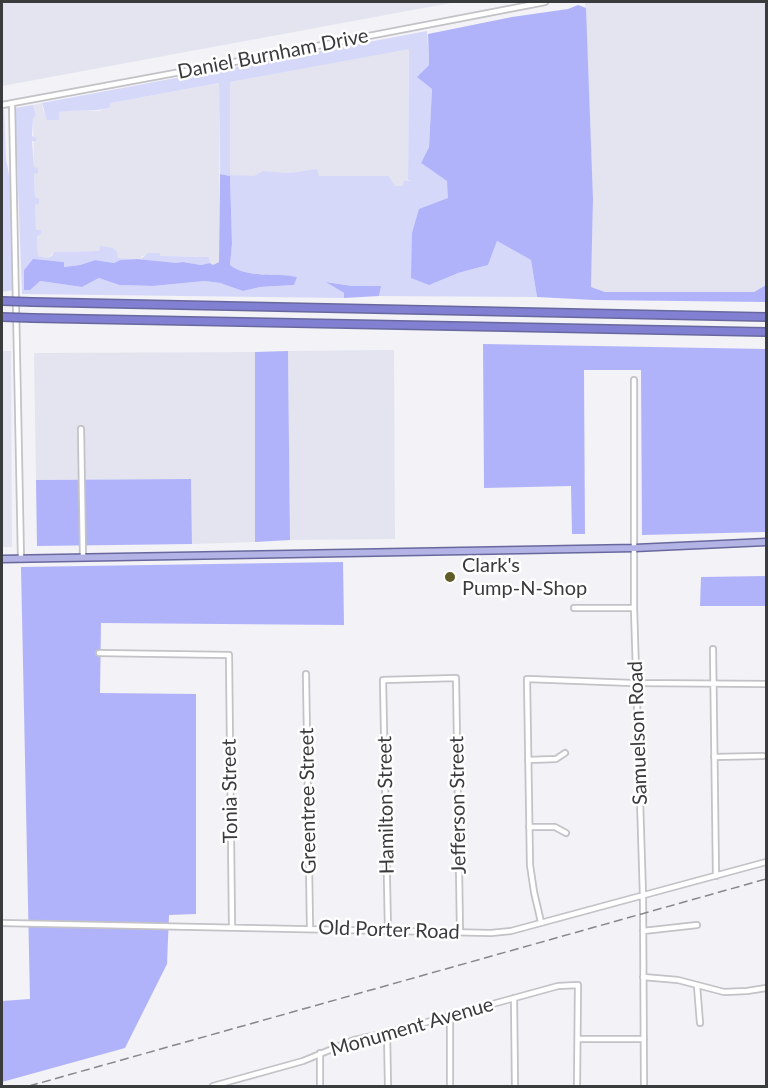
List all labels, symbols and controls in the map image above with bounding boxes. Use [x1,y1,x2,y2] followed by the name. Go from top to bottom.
[176,24,370,84] street label: Daniel Burnham Drive
[462,554,587,601] place label: Clark's Pump-N-Shop
[443,570,457,584] marker: Clark's Pump-N-Shop
[623,661,653,805] street label: Samuelson Road
[295,728,321,874] street label: Greentree Street
[373,736,399,874] street label: Hamilton Street
[445,736,471,874] street label: Jefferson Street
[217,739,243,843] street label: Tonia Street
[318,916,460,944] street label: Old Porter Road
[328,992,496,1062] street label: Monument Avenue

